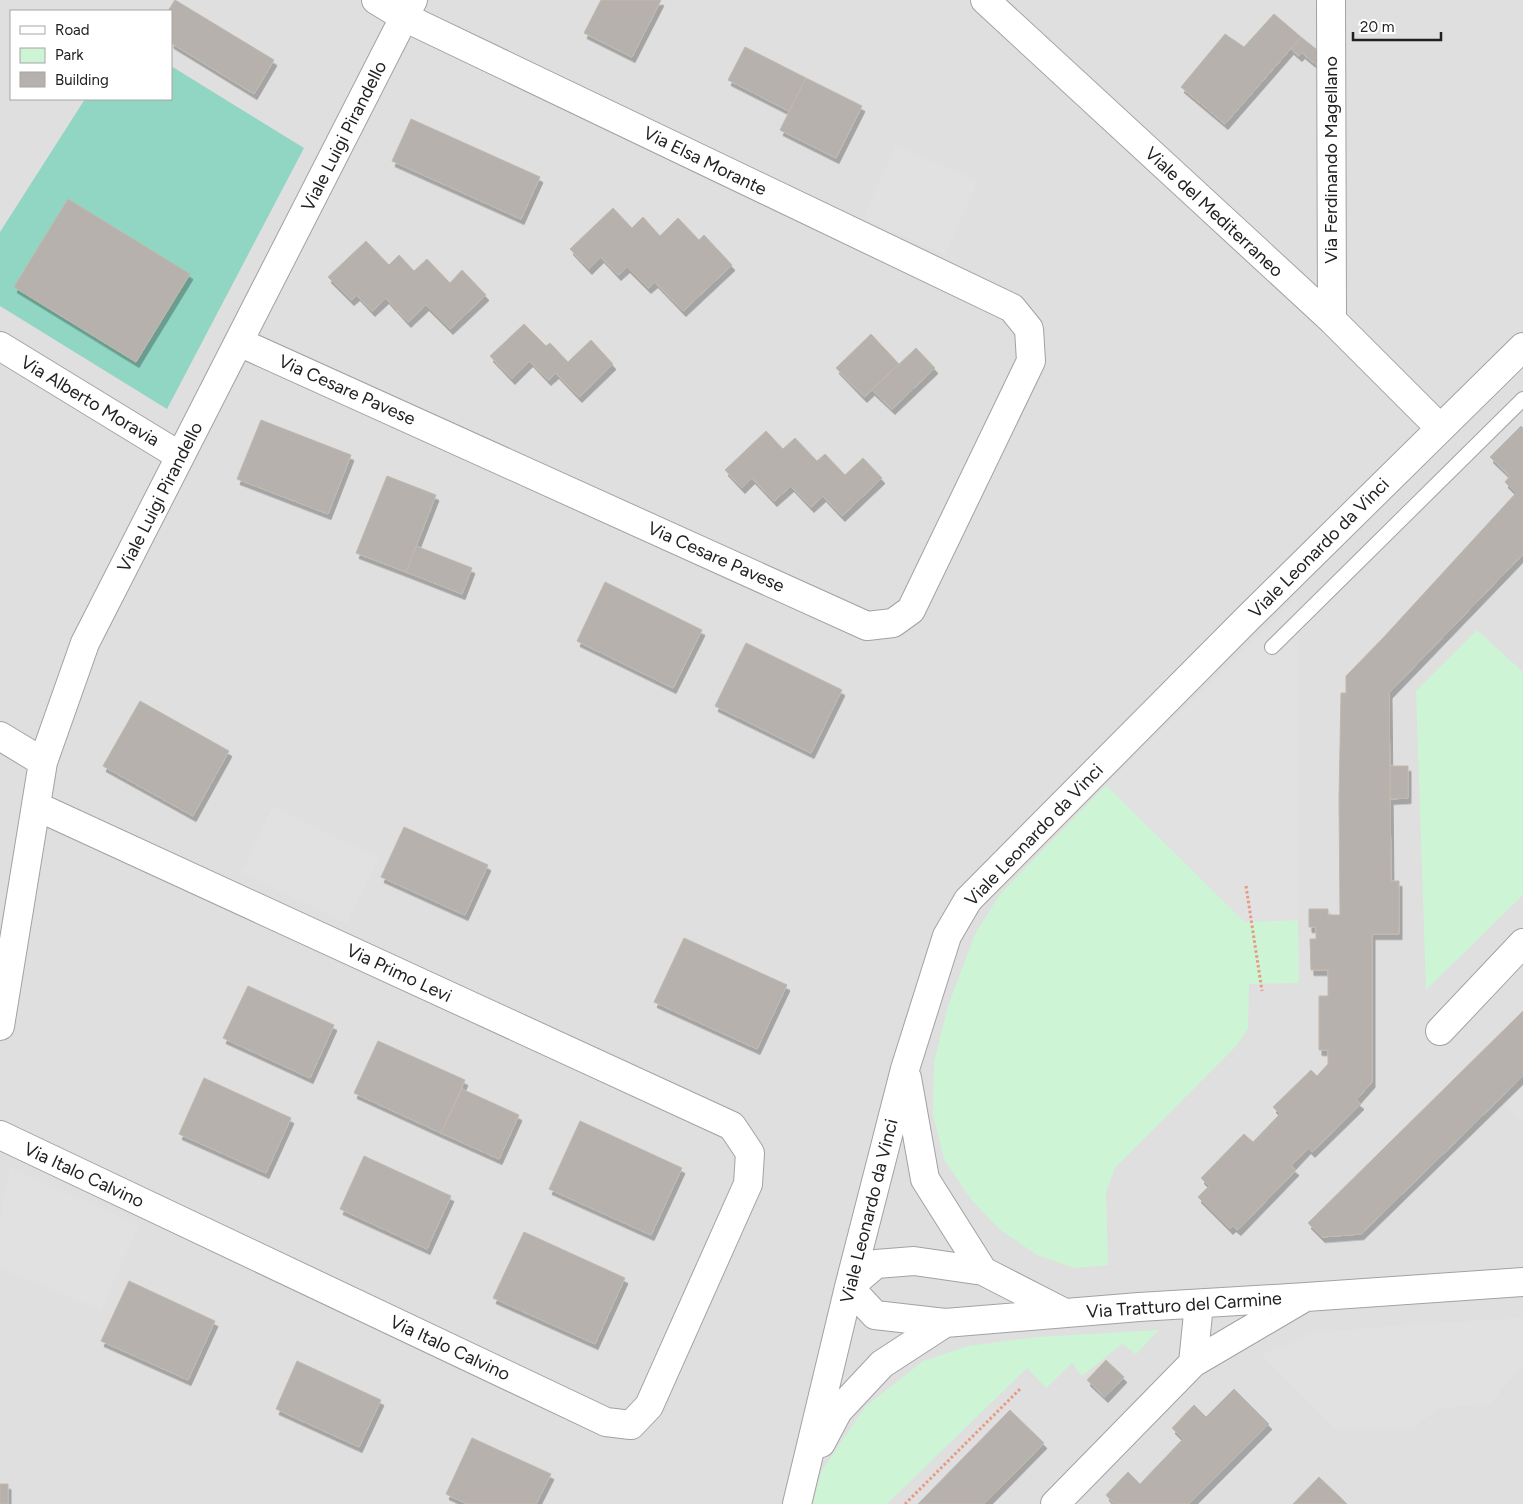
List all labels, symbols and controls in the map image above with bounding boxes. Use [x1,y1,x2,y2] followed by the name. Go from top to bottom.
[10,10,172,100] legend
[1353,10,1440,42] scale bar
[1360,18,1394,36] text: 20 m
[55,21,90,39] text: Road
[55,46,84,64] text: Park
[1320,56,1342,264] street label: Via Ferdinando Magellano
[297,57,391,215] street label: Viale Luigi Pirandello
[55,71,109,89] text: Building
[640,122,770,200] street label: Via Elsa Morante
[1140,142,1288,282] street label: Viale del Mediterraneo
[275,350,419,430] street label: Via Cesare Pavese
[17,351,163,451] street label: Via Alberto Moravia
[113,418,207,576] street label: Viale Luigi Pirandello
[1244,473,1394,623] street label: Viale Leonardo da Vinci
[644,517,788,597] street label: Via Cesare Pavese
[960,759,1108,911] street label: Viale Leonardo da Vinci
[343,939,455,1007] street label: Via Primo Levi
[835,1117,903,1305] street label: Viale Leonardo da Vinci
[20,1138,148,1212] street label: Via Italo Calvino
[1086,1287,1283,1323] street label: Via Tratturo del Carmine
[386,1311,514,1385] street label: Via Italo Calvino

